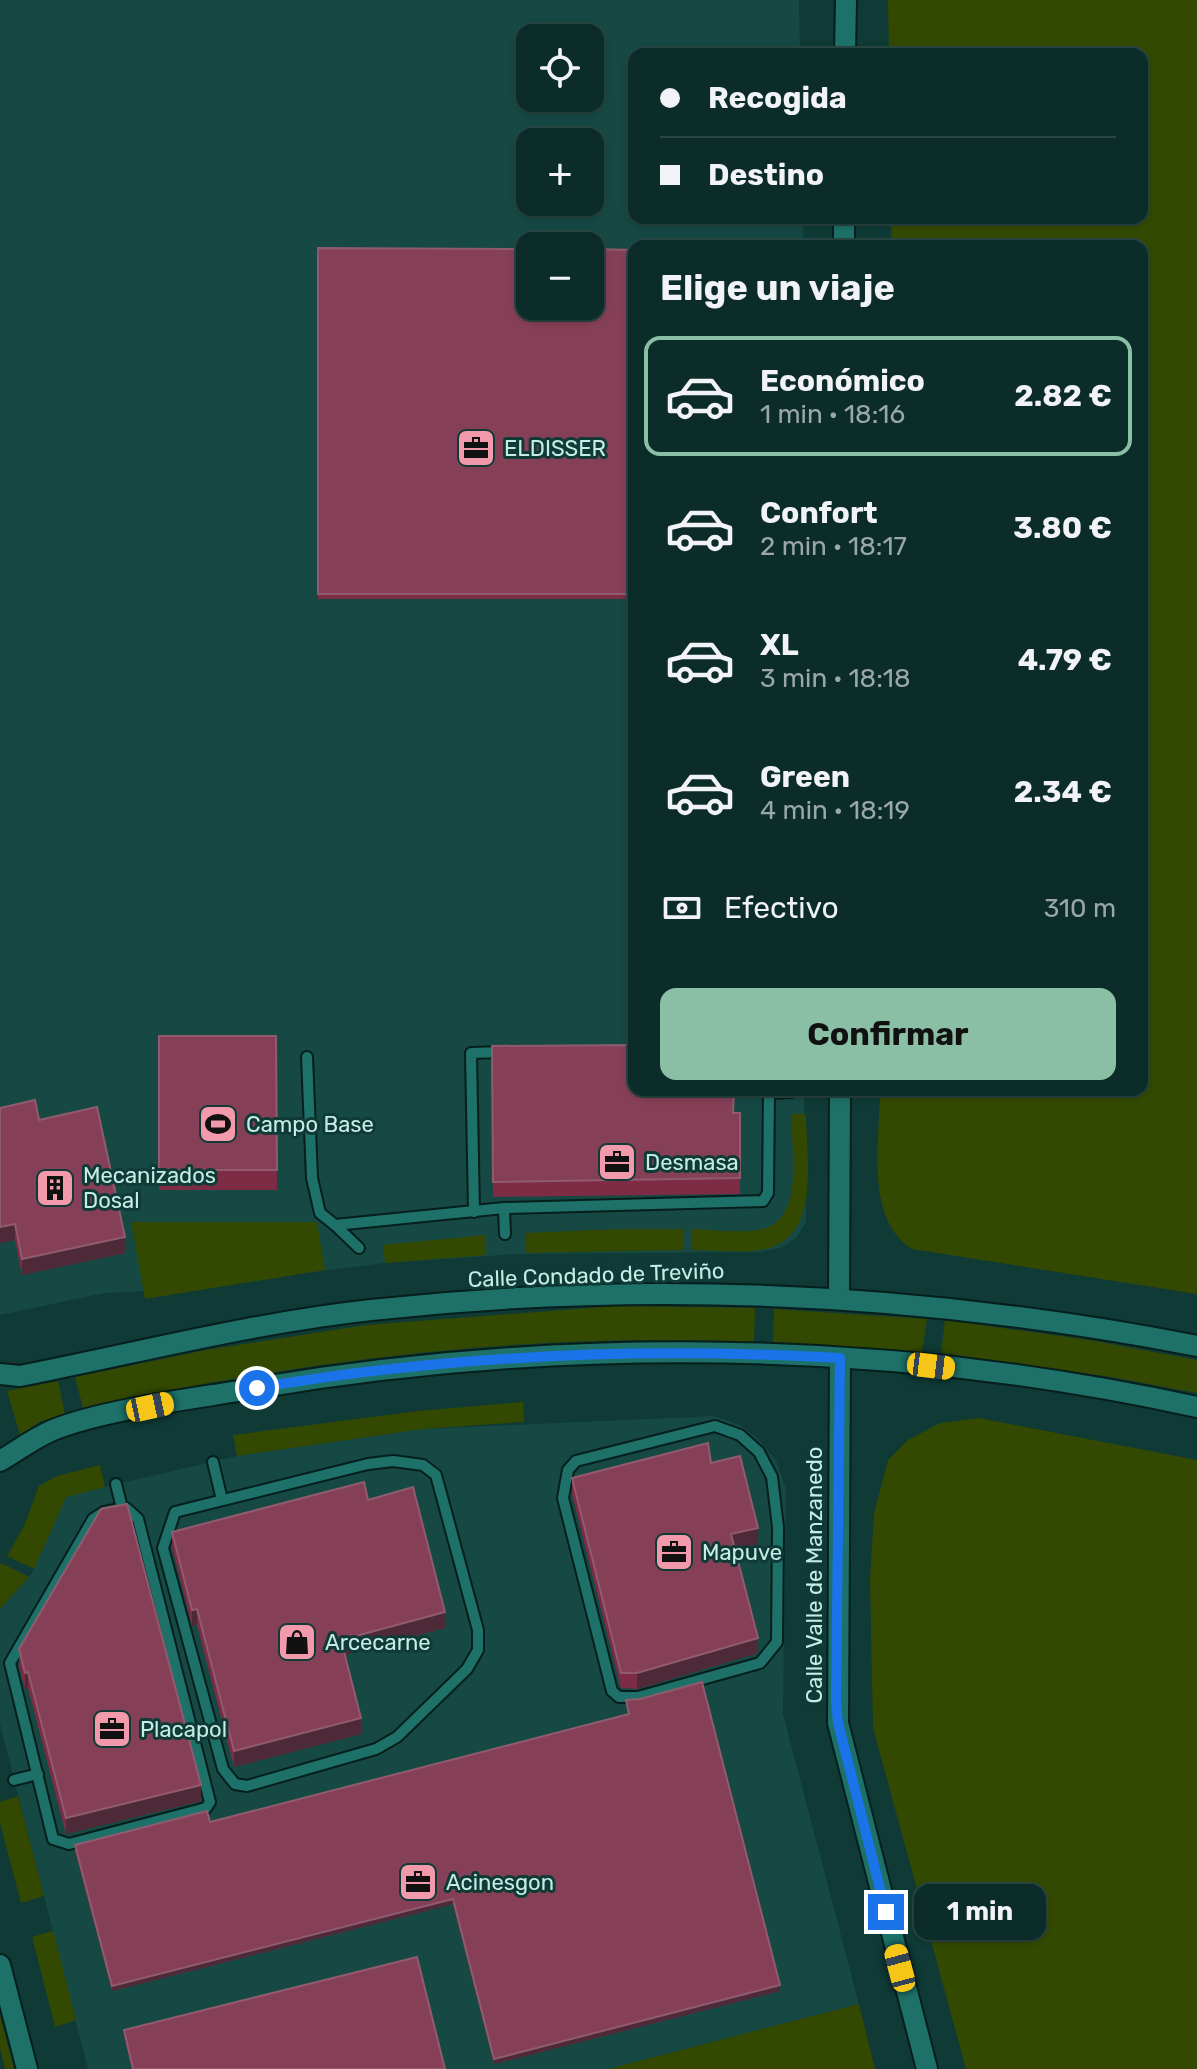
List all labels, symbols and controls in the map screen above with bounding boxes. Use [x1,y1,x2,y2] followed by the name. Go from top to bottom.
[516,24,604,320] map controls
[516,24,604,112] button: locate
[708,80,847,116] text: Recogida
[516,128,604,216] button: +
[708,157,824,193] text: Destino
[516,232,604,320] button: −
[660,266,895,309] text: Elige un viaje
[664,360,736,432] icon: car
[760,363,925,399] text: Económico
[1014,378,1112,414] text: 2.82 €
[760,399,905,430] text: 1 min · 18:16
[455,427,497,469] office icon: ELDISSER
[504,435,606,462] place label: ELDISSER
[664,492,736,564] icon: car
[760,495,878,531] text: Confort
[1013,510,1112,546] text: 3.80 €
[760,531,907,562] text: 2 min · 18:17
[664,624,736,696] icon: car
[760,627,799,663] text: XL
[1018,642,1112,678] text: 4.79 €
[760,663,910,694] text: 3 min · 18:18
[664,756,736,828] icon: car
[760,759,850,795] text: Green
[1014,774,1112,810] text: 2.34 €
[760,795,910,826] text: 4 min · 18:19
[660,886,704,930] icon: cash
[724,890,839,926] text: Efectivo
[1044,893,1116,924] text: 310 m
[660,988,1116,1080] button: Confirmar
[197,1103,239,1145] sports icon: Campo Base
[246,1111,374,1138] place label: Campo Base
[596,1141,638,1183] office icon: Desmasa
[645,1149,739,1176] place label: Desmasa
[83,1162,216,1214] place label: Mecanizados Dosal
[34,1167,76,1209] building icon: Mecanizados Dosal
[467,1257,725,1293] street label: Calle Condado de Treviño
[906,1351,956,1381] car
[239,1370,275,1406] route start
[124,1390,176,1424] car
[801,1447,828,1703] street label: Calle Valle de Manzanedo
[653,1531,695,1573] office icon: Mapuve
[702,1539,782,1566] place label: Mapuve
[276,1621,318,1663] shop icon: Arcecarne
[325,1629,431,1656] place label: Arcecarne
[91,1708,133,1750] office icon: Placapol
[140,1716,227,1743] place label: Placapol
[397,1861,439,1903] office icon: Acinesgon
[446,1869,554,1896] place label: Acinesgon
[914,1884,1046,1940] callout: 1 min
[868,1894,904,1930] route end
[947,1896,1013,1927] text: 1 min
[882,1942,918,1994] car

